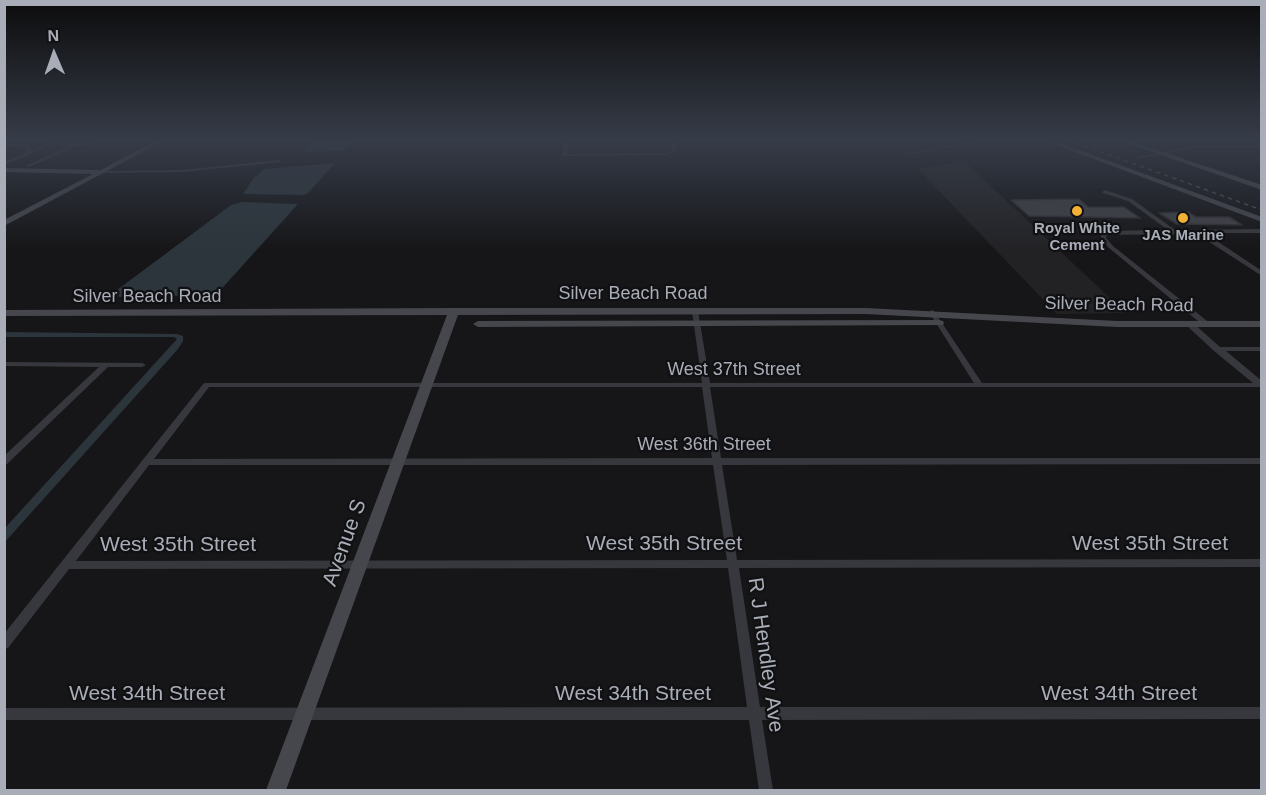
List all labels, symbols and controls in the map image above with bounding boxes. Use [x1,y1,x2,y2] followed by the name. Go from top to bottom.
[24,24,84,84] north arrow
[47,27,59,44] text: N
[1070,204,1084,218] marker: Royal White Cement
[1176,211,1190,225] marker: JAS Marine
[1034,220,1120,255] place label: Royal White Cement
[1142,227,1224,245] place label: JAS Marine
[558,283,708,305] street label: Silver Beach Road
[72,286,222,308] street label: Silver Beach Road
[1044,293,1194,317] street label: Silver Beach Road
[667,359,801,381] street label: West 37th Street
[637,434,771,456] street label: West 36th Street
[318,496,372,590] street label: Avenue S
[586,531,742,557] street label: West 35th Street
[1072,531,1228,557] street label: West 35th Street
[100,532,256,558] street label: West 35th Street
[742,576,788,734] street label: R J Hendley Ave
[69,681,225,707] street label: West 34th Street
[555,681,711,707] street label: West 34th Street
[1041,681,1197,707] street label: West 34th Street

